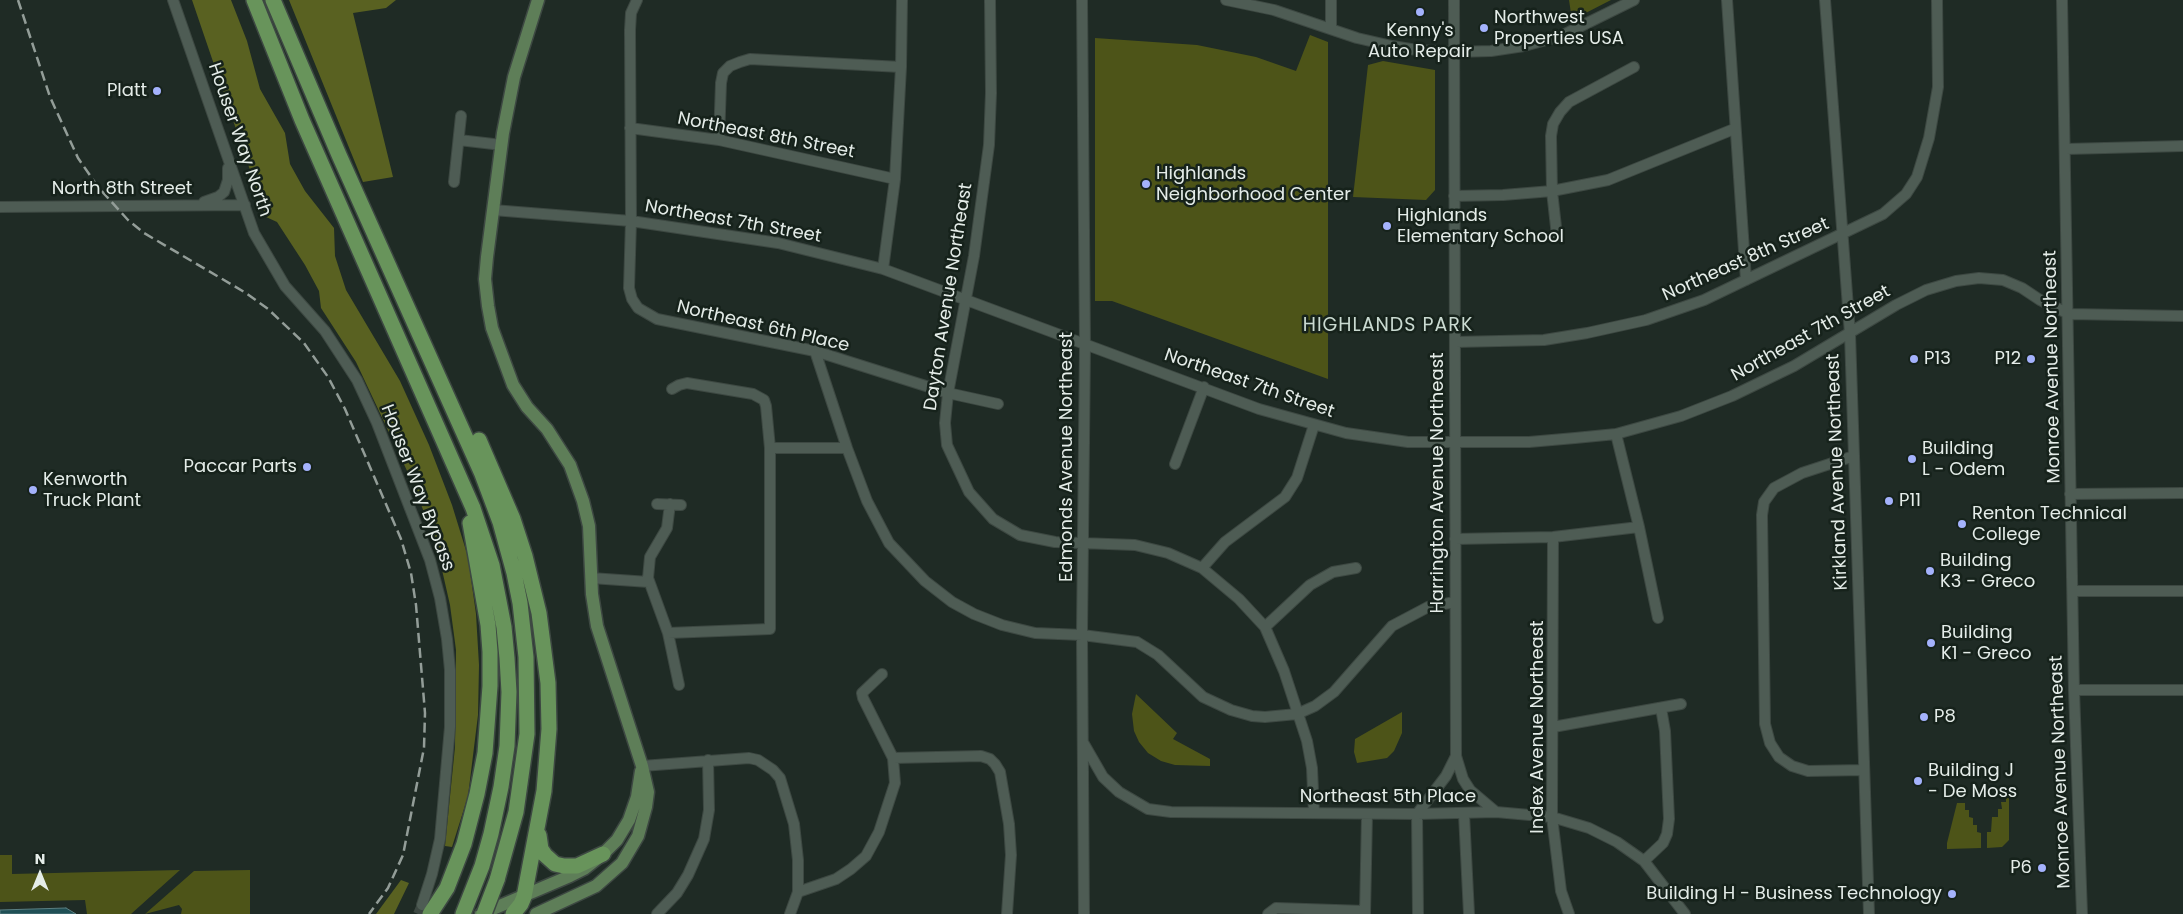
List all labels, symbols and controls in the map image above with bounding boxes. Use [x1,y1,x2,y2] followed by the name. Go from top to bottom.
[1414,6,1426,18] marker: Kenny's Auto Repair
[1494,7,1624,50] place label: Northwest Properties USA
[1368,20,1472,62] place label: Kenny's Auto Repair
[1478,22,1490,34] marker: Northwest Properties USA
[203,60,275,220] street label: Houser Way North
[107,80,147,102] place label: Platt
[151,85,163,97] marker: Platt
[676,108,856,164] street label: Northeast 8th Street
[1156,163,1351,205] place label: Highlands Neighborhood Center
[52,178,192,200] street label: North 8th Street
[1140,178,1152,190] marker: Highlands Neighborhood Center
[920,182,978,412] street label: Dayton Avenue Northeast
[643,196,823,248] street label: Northeast 7th Street
[1397,205,1564,248] place label: Highlands Elementary School
[1659,214,1833,306] street label: Northeast 8th Street
[1381,220,1393,232] marker: Highlands Elementary School
[2040,250,2066,484] street label: Monroe Avenue Northeast
[1728,281,1894,387] street label: Northeast 7th Street
[675,297,851,357] street label: Northeast 6th Place
[1301,315,1475,337] district label: HIGHLANDS PARK
[1056,332,1078,582] street label: Edmonds Avenue Northeast
[1161,345,1337,423] street label: Northeast 7th Street
[1924,348,1951,370] place label: P13
[1994,348,2021,370] place label: P12
[1427,352,1449,614] street label: Harrington Avenue Northeast
[1823,353,1853,591] street label: Kirkland Avenue Northeast
[1908,353,1920,365] marker: P13
[2025,353,2037,365] marker: P12
[375,402,459,574] street label: Houser Way Bypass
[1922,438,2005,480] place label: Building L - Odem
[1906,453,1918,465] marker: Building L - Odem
[184,456,297,478] place label: Paccar Parts
[301,461,313,473] marker: Paccar Parts
[43,469,141,512] place label: Kenworth Truck Plant
[27,484,39,496] marker: Kenworth Truck Plant
[1899,490,1921,512] place label: P11
[1883,495,1895,507] marker: P11
[1972,503,2127,546] place label: Renton Technical College
[1956,518,1968,530] marker: Renton Technical College
[1940,550,2035,592] place label: Building K3 - Greco
[1924,565,1936,577] marker: Building K3 - Greco
[1527,620,1549,834] street label: Index Avenue Northeast
[1941,622,2031,664] place label: Building K1 - Greco
[1925,637,1937,649] marker: Building K1 - Greco
[2046,655,2076,889] street label: Monroe Avenue Northeast
[1934,706,1956,728] place label: P8
[1918,711,1930,723] marker: P8
[1928,760,2017,802] place label: Building J - De Moss
[1912,775,1924,787] marker: Building J - De Moss
[1300,786,1476,808] street label: Northeast 5th Place
[15,849,65,899] north arrow
[35,849,45,869] text: N
[2010,857,2032,879] place label: P6
[2036,862,2048,874] marker: P6
[1646,883,1942,905] place label: Building H - Business Technology
[1946,888,1958,900] marker: Building H - Business Technology

